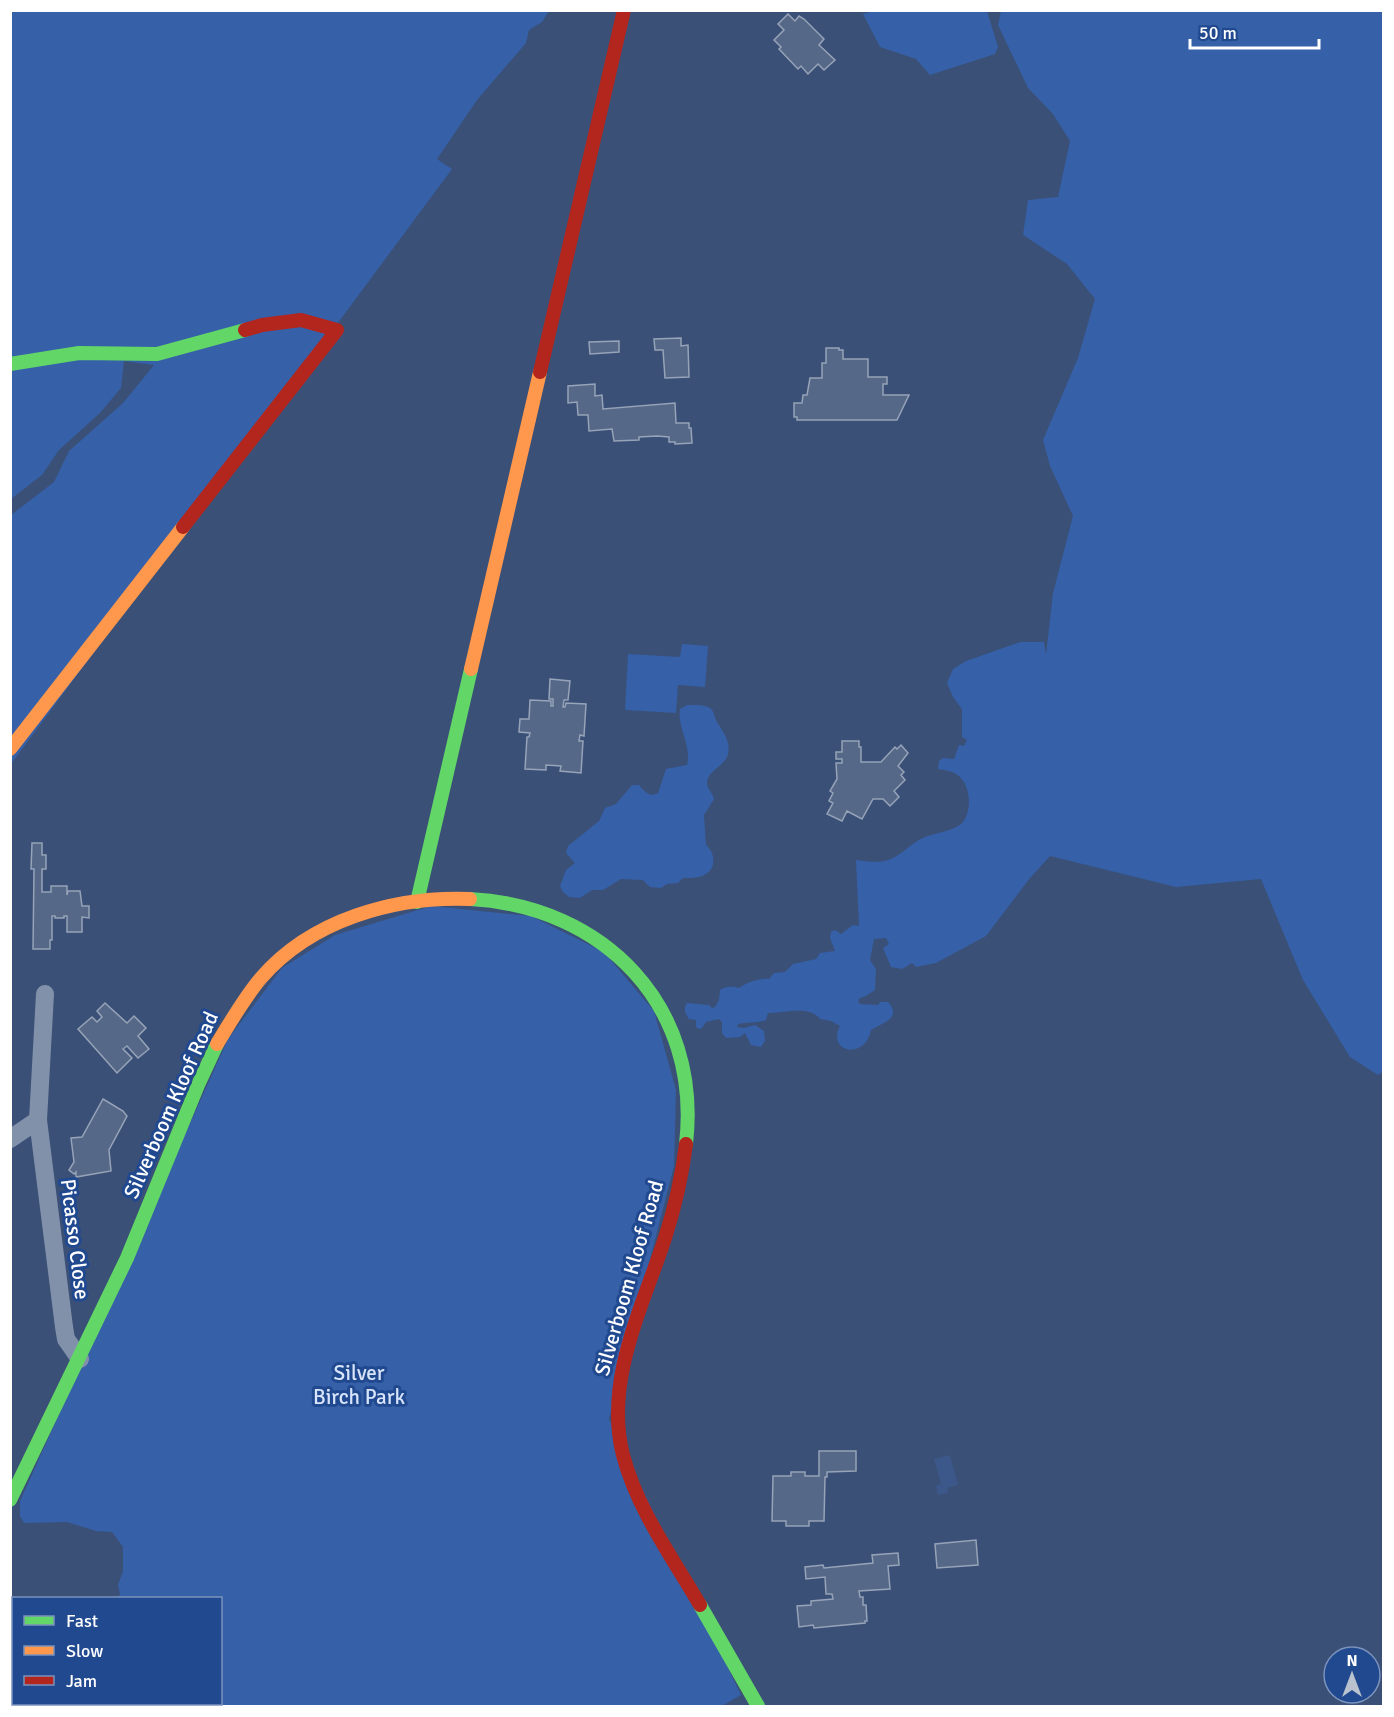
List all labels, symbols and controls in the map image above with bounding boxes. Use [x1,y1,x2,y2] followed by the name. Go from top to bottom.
[1190,12,1319,50] scale bar
[1199,22,1237,44] text: 50 m
[118,1007,224,1203] street label: Silverboom Kloof Road
[55,1177,95,1301] street label: Picasso Close
[589,1177,669,1379] street label: Silverboom Kloof Road
[313,1360,405,1410] park label: Silver Birch Park
[12,1597,222,1705] legend
[66,1610,98,1632] text: Fast
[66,1640,103,1662] text: Slow
[1322,1645,1382,1705] north arrow
[1346,1651,1358,1671] text: N
[66,1670,97,1692] text: Jam

